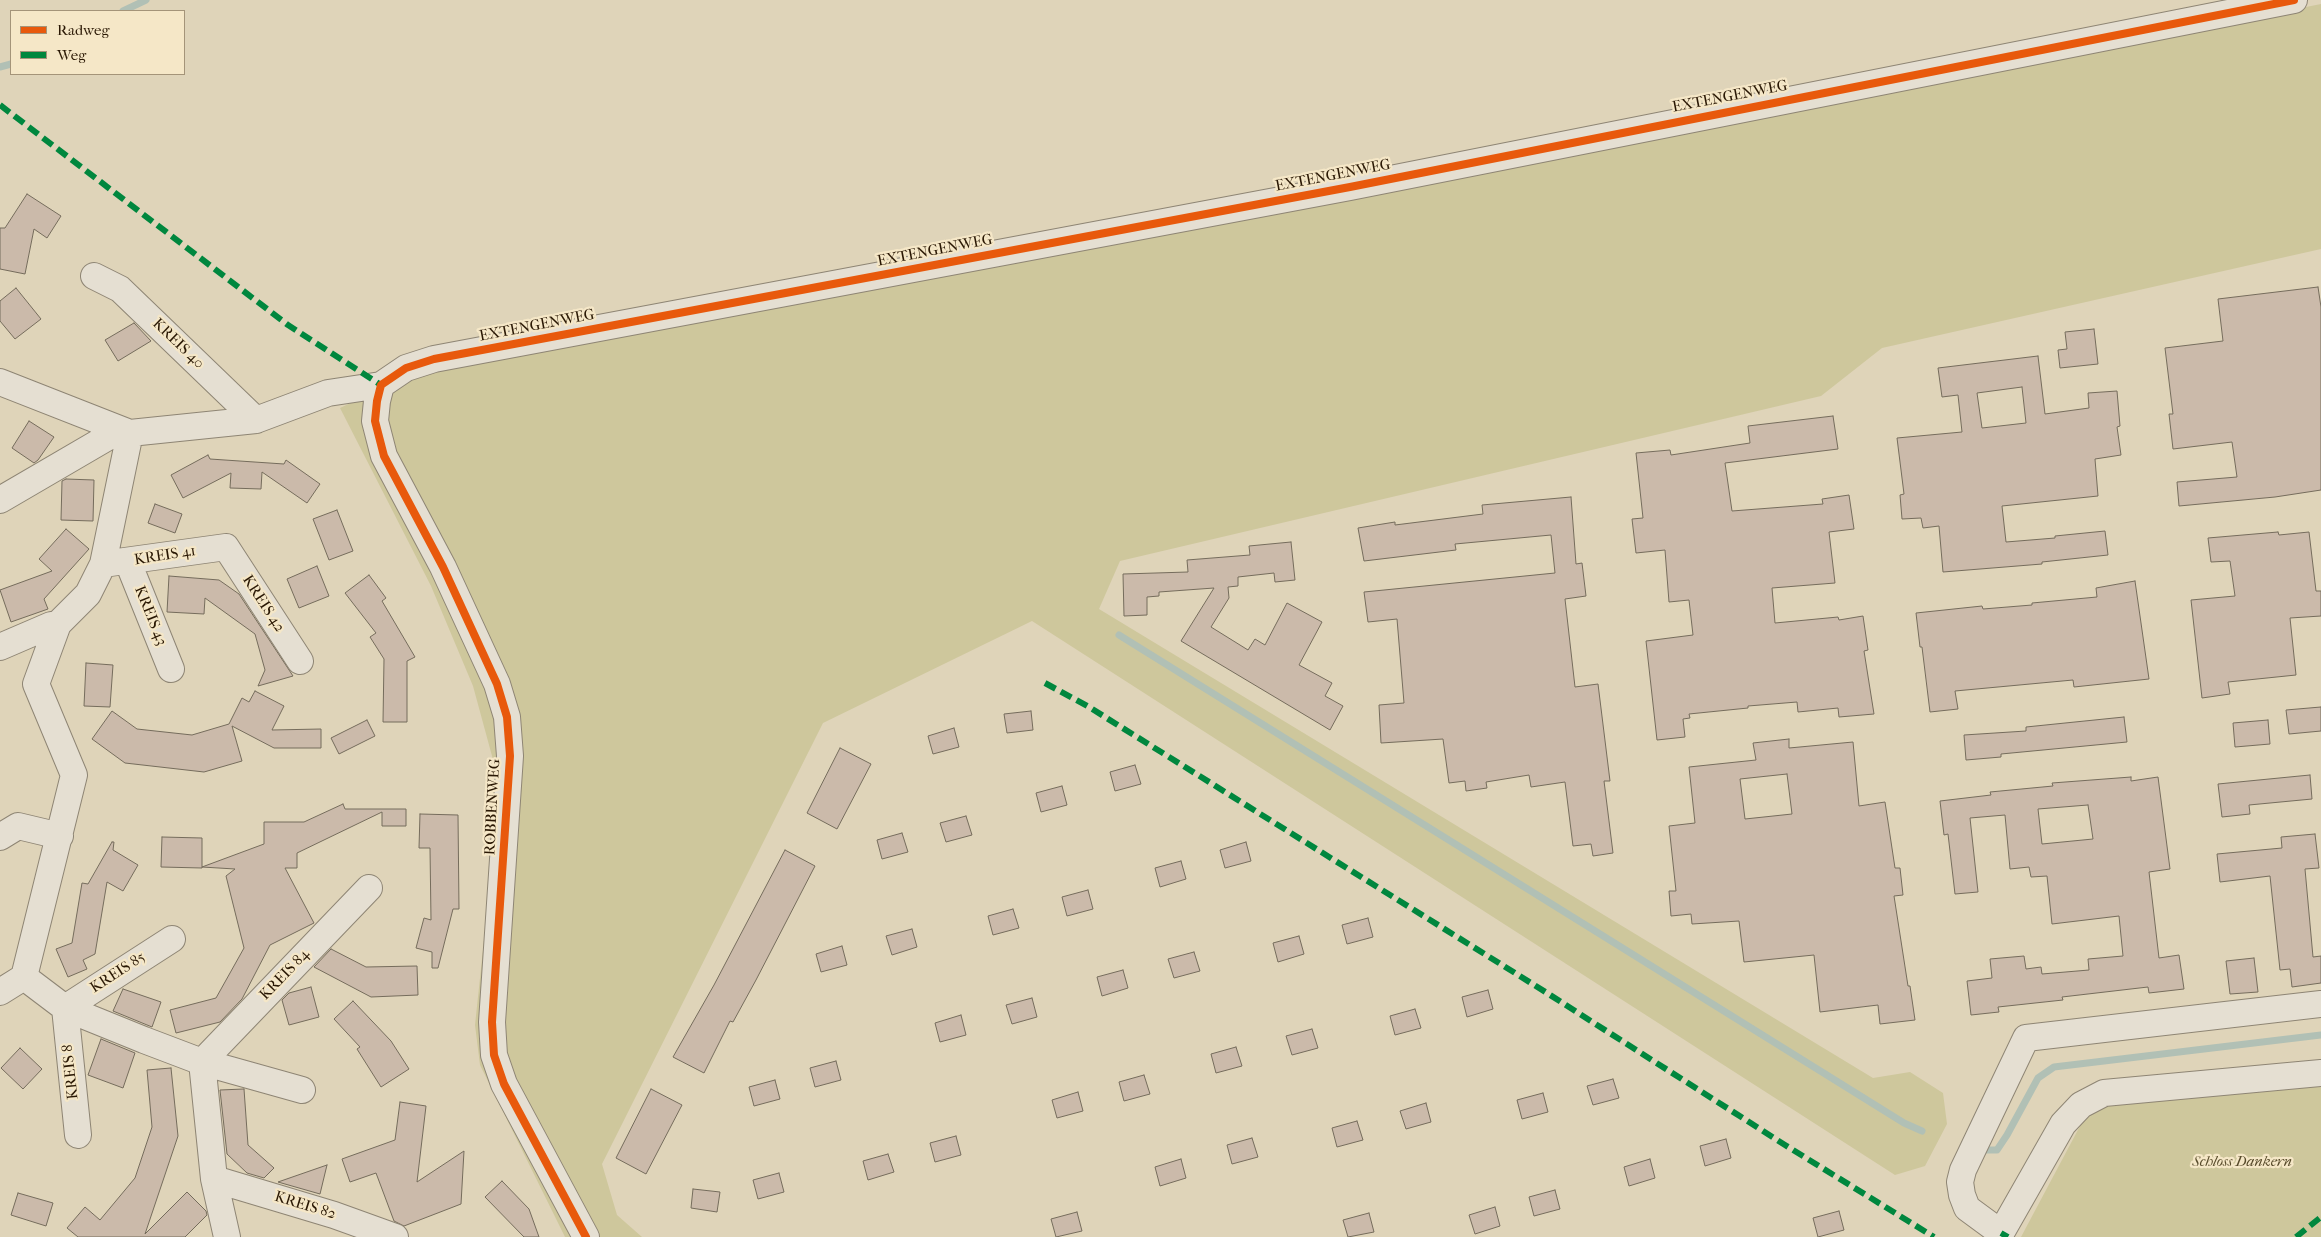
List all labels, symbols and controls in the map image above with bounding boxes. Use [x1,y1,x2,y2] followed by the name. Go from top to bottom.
[10,10,185,75] legend
[57,21,109,39] text: Radweg
[57,46,86,64] text: Weg
[1671,77,1789,117] street label: EXTENGENWEG
[1274,156,1392,196] street label: EXTENGENWEG
[876,231,994,271] street label: EXTENGENWEG
[478,306,596,346] street label: EXTENGENWEG
[148,315,208,373] street label: KREIS 40
[133,542,197,570] street label: KREIS 41
[238,572,288,636] street label: KREIS 42
[130,584,170,648] street label: KREIS 43
[481,758,505,856] street label: ROBBENWEG
[256,946,314,1004] street label: KREIS 84
[87,949,149,997] street label: KREIS 85
[59,1044,83,1100] street label: KREIS 8
[2192,1153,2292,1171] park label: Schloss Dankern
[272,1188,338,1224] street label: KREIS 82

